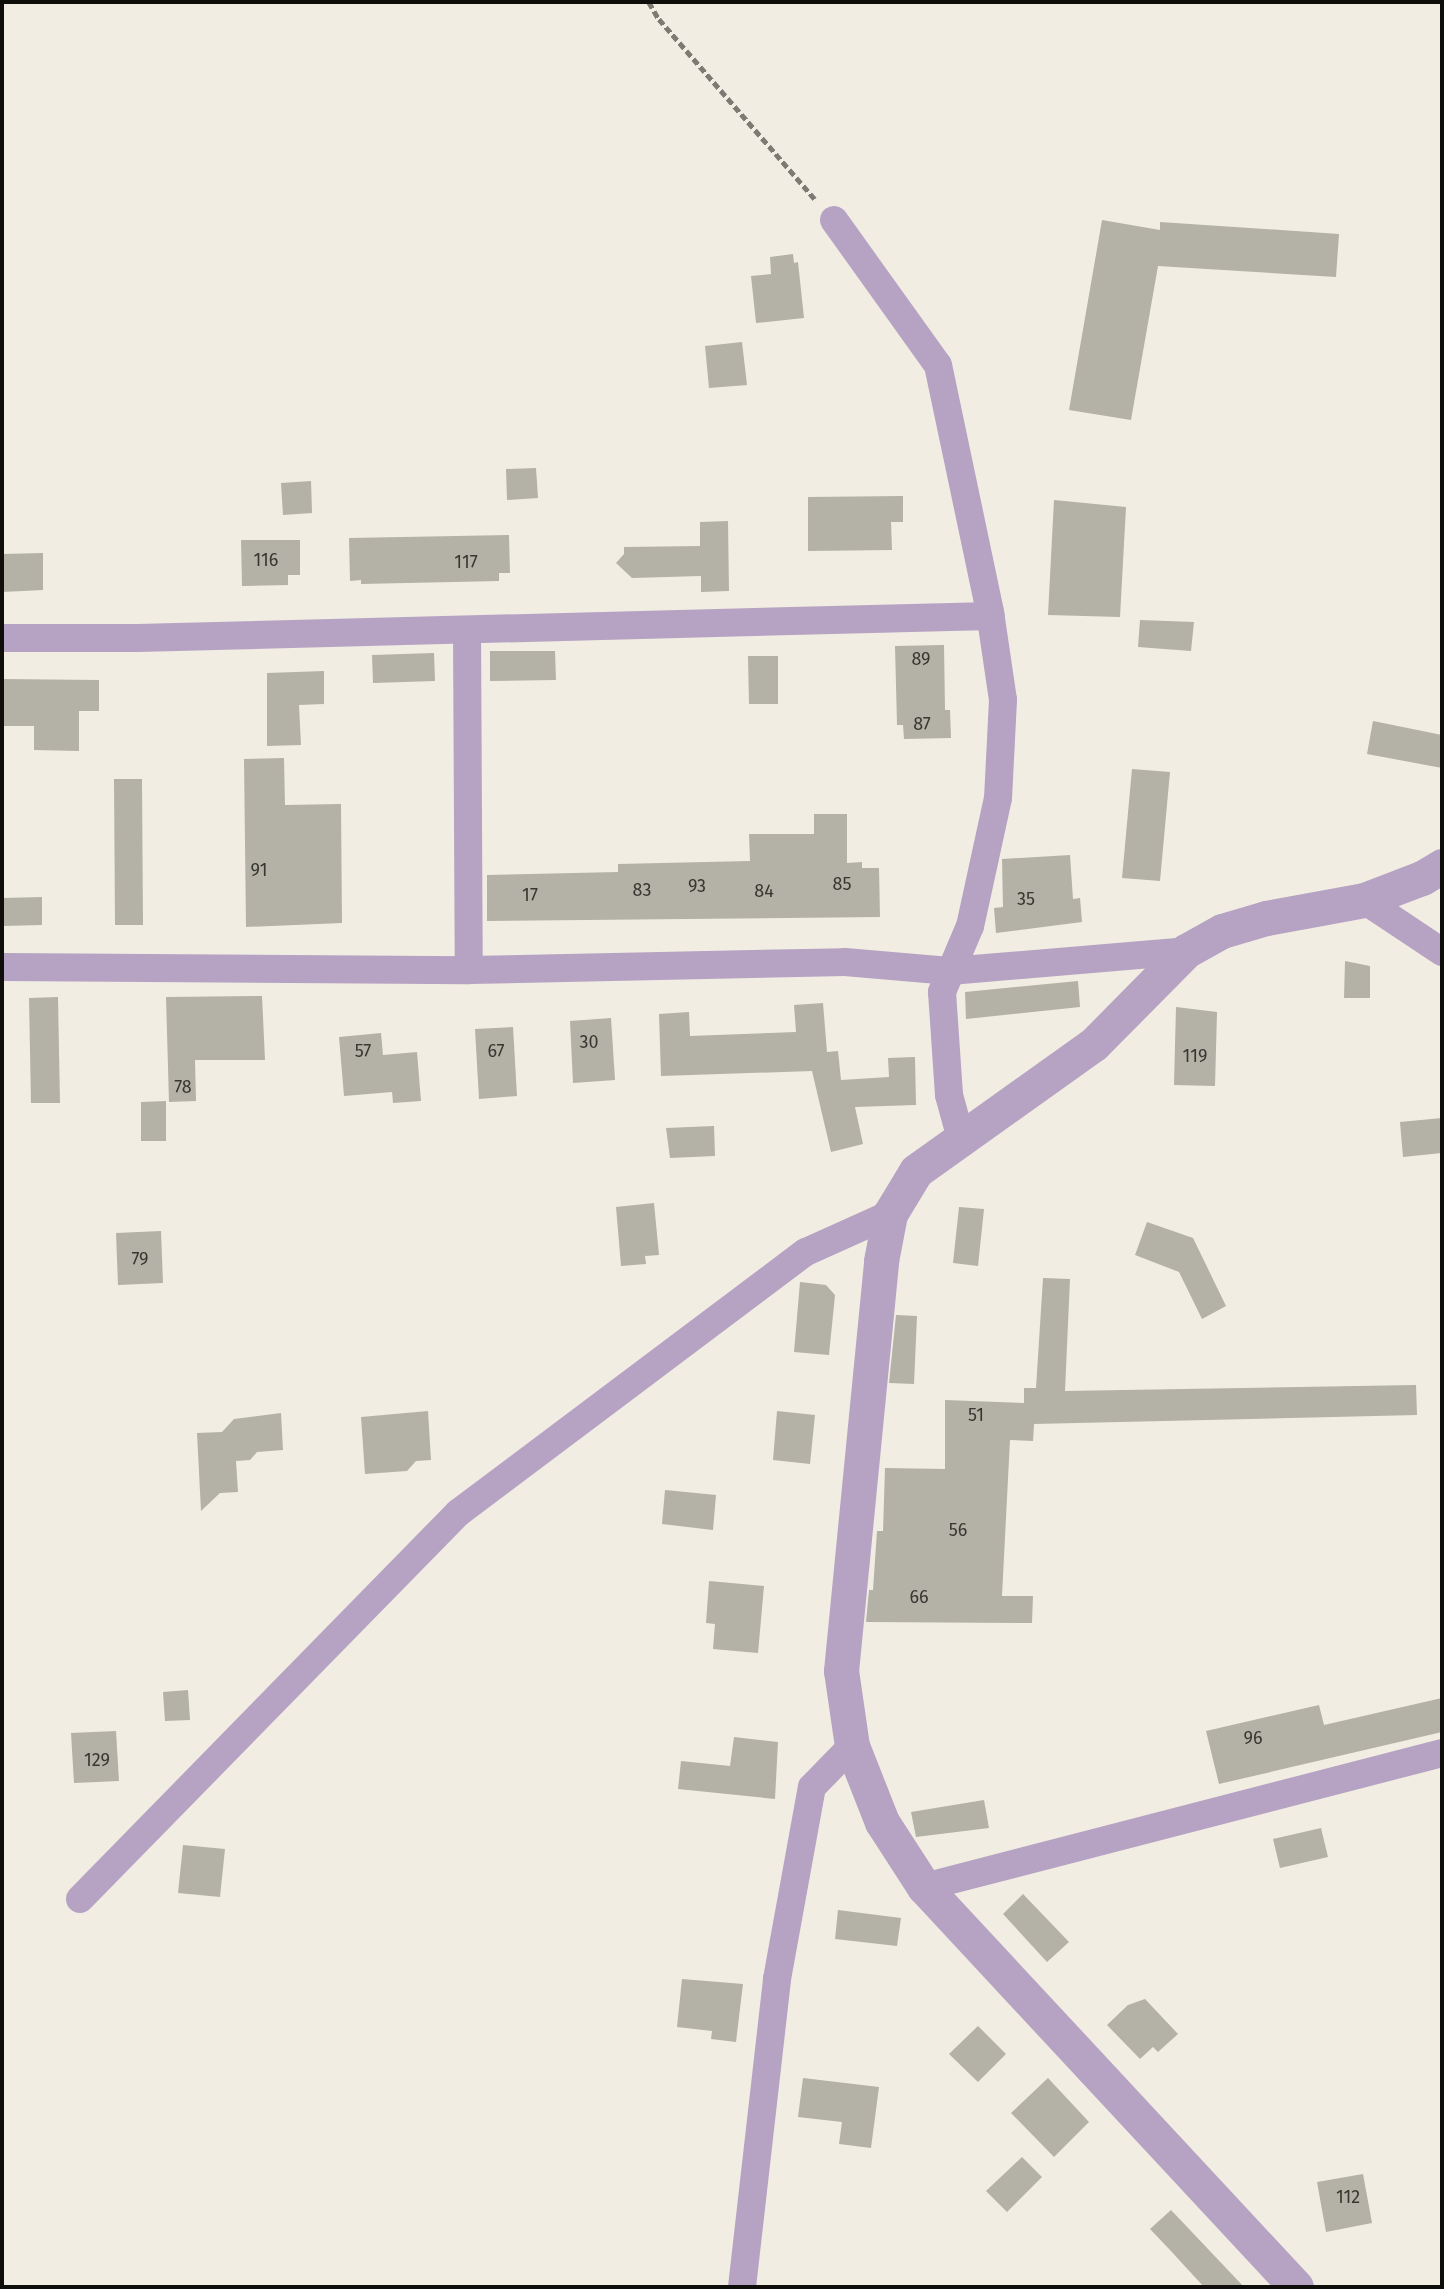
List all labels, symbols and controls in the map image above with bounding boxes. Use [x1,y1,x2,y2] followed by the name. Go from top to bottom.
[254,549,278,571] house number: 116
[454,551,478,573] house number: 117
[911,648,931,670] house number: 89
[913,713,931,735] house number: 87
[251,859,267,881] house number: 91
[833,873,851,895] house number: 85
[688,875,706,897] house number: 93
[633,879,651,901] house number: 83
[754,880,774,902] house number: 84
[522,884,538,906] house number: 17
[1017,888,1035,910] house number: 35
[579,1031,599,1053] house number: 30
[355,1040,371,1062] house number: 57
[487,1040,505,1062] house number: 67
[1183,1045,1207,1067] house number: 119
[174,1076,192,1098] house number: 78
[131,1248,149,1270] house number: 79
[968,1404,984,1426] house number: 51
[949,1519,967,1541] house number: 56
[909,1586,929,1608] house number: 66
[1243,1727,1263,1749] house number: 96
[84,1749,110,1771] house number: 129
[1336,2186,1360,2208] house number: 112

